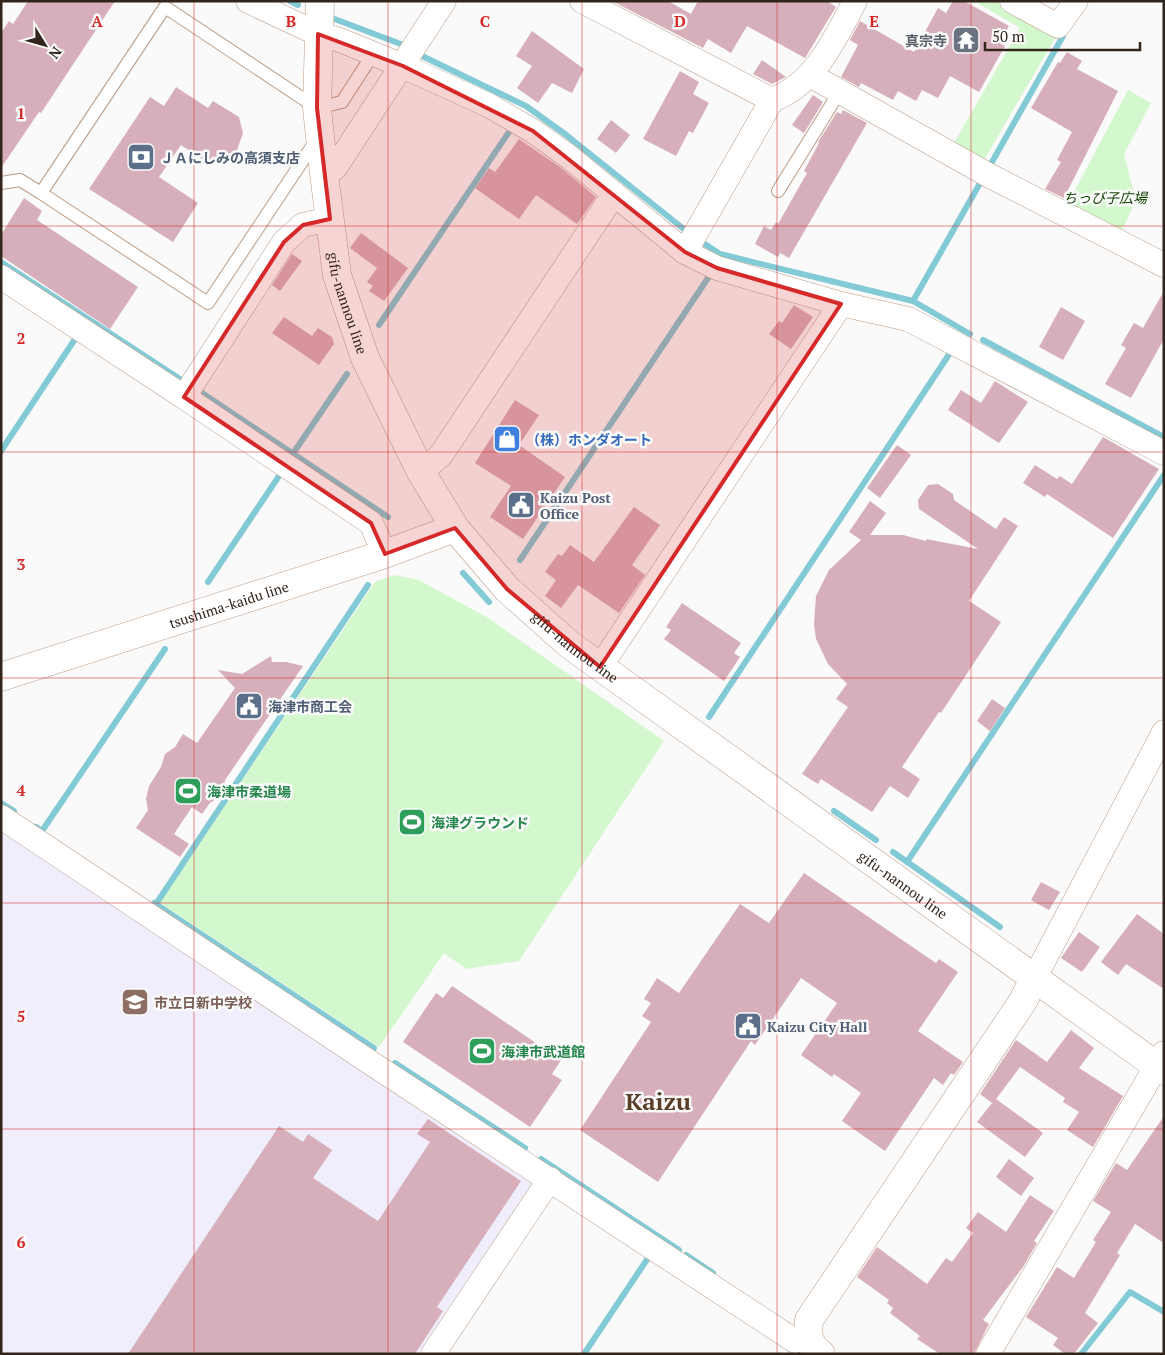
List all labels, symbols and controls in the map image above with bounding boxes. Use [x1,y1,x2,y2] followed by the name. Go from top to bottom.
[91,10,103,32] text: A
[286,10,296,32] text: B
[480,10,490,32] text: C
[674,10,686,32] text: D
[869,10,879,32] text: E
[20,20,70,70] north arrow
[985,20,1140,52] scale bar
[951,25,981,55] temple icon: 真宗寺
[992,26,1025,46] text: 50 m
[905,31,947,50] place label: 真宗寺
[45,43,67,63] text: N
[16,102,26,124] text: 1
[126,142,156,172] bank icon: ＪＡにしみの高須支店
[160,148,300,167] place label: ＪＡにしみの高須支店
[1063,188,1149,207] park label: ちっび子広場
[325,251,372,356] street label: gifu-nannou line
[16,327,26,349] text: 2
[492,424,522,454] shop icon: （株）ホンダオート
[526,430,652,449] place label: （株）ホンダオート
[540,488,611,523] place label: Kaizu Post Office
[506,490,536,520] public building icon: Kaizu Post Office
[16,553,26,575] text: 3
[166,576,291,632] street label: tsushima-kaidu line
[528,606,623,686] street label: gifu-nannou line
[234,691,264,721] public building icon: 海津市商工会
[268,697,352,716] place label: 海津市商工会
[173,776,203,806] sports icon: 海津市柔道場
[16,779,26,801] text: 4
[207,782,291,801] place label: 海津市柔道場
[397,807,427,837] sports icon: 海津グラウンド
[431,813,529,832] place label: 海津グラウンド
[855,846,952,923] street label: gifu-nannou line
[120,987,150,1017] school or university icon: 市立日新中学校
[154,993,252,1012] place label: 市立日新中学校
[16,1005,26,1027] text: 5
[733,1011,763,1041] public building icon: Kaizu City Hall
[767,1017,868,1036] place label: Kaizu City Hall
[467,1036,497,1066] sports icon: 海津市武道館
[501,1042,585,1061] place label: 海津市武道館
[625,1085,691,1117] district label: Kaizu
[16,1231,26,1253] text: 6

